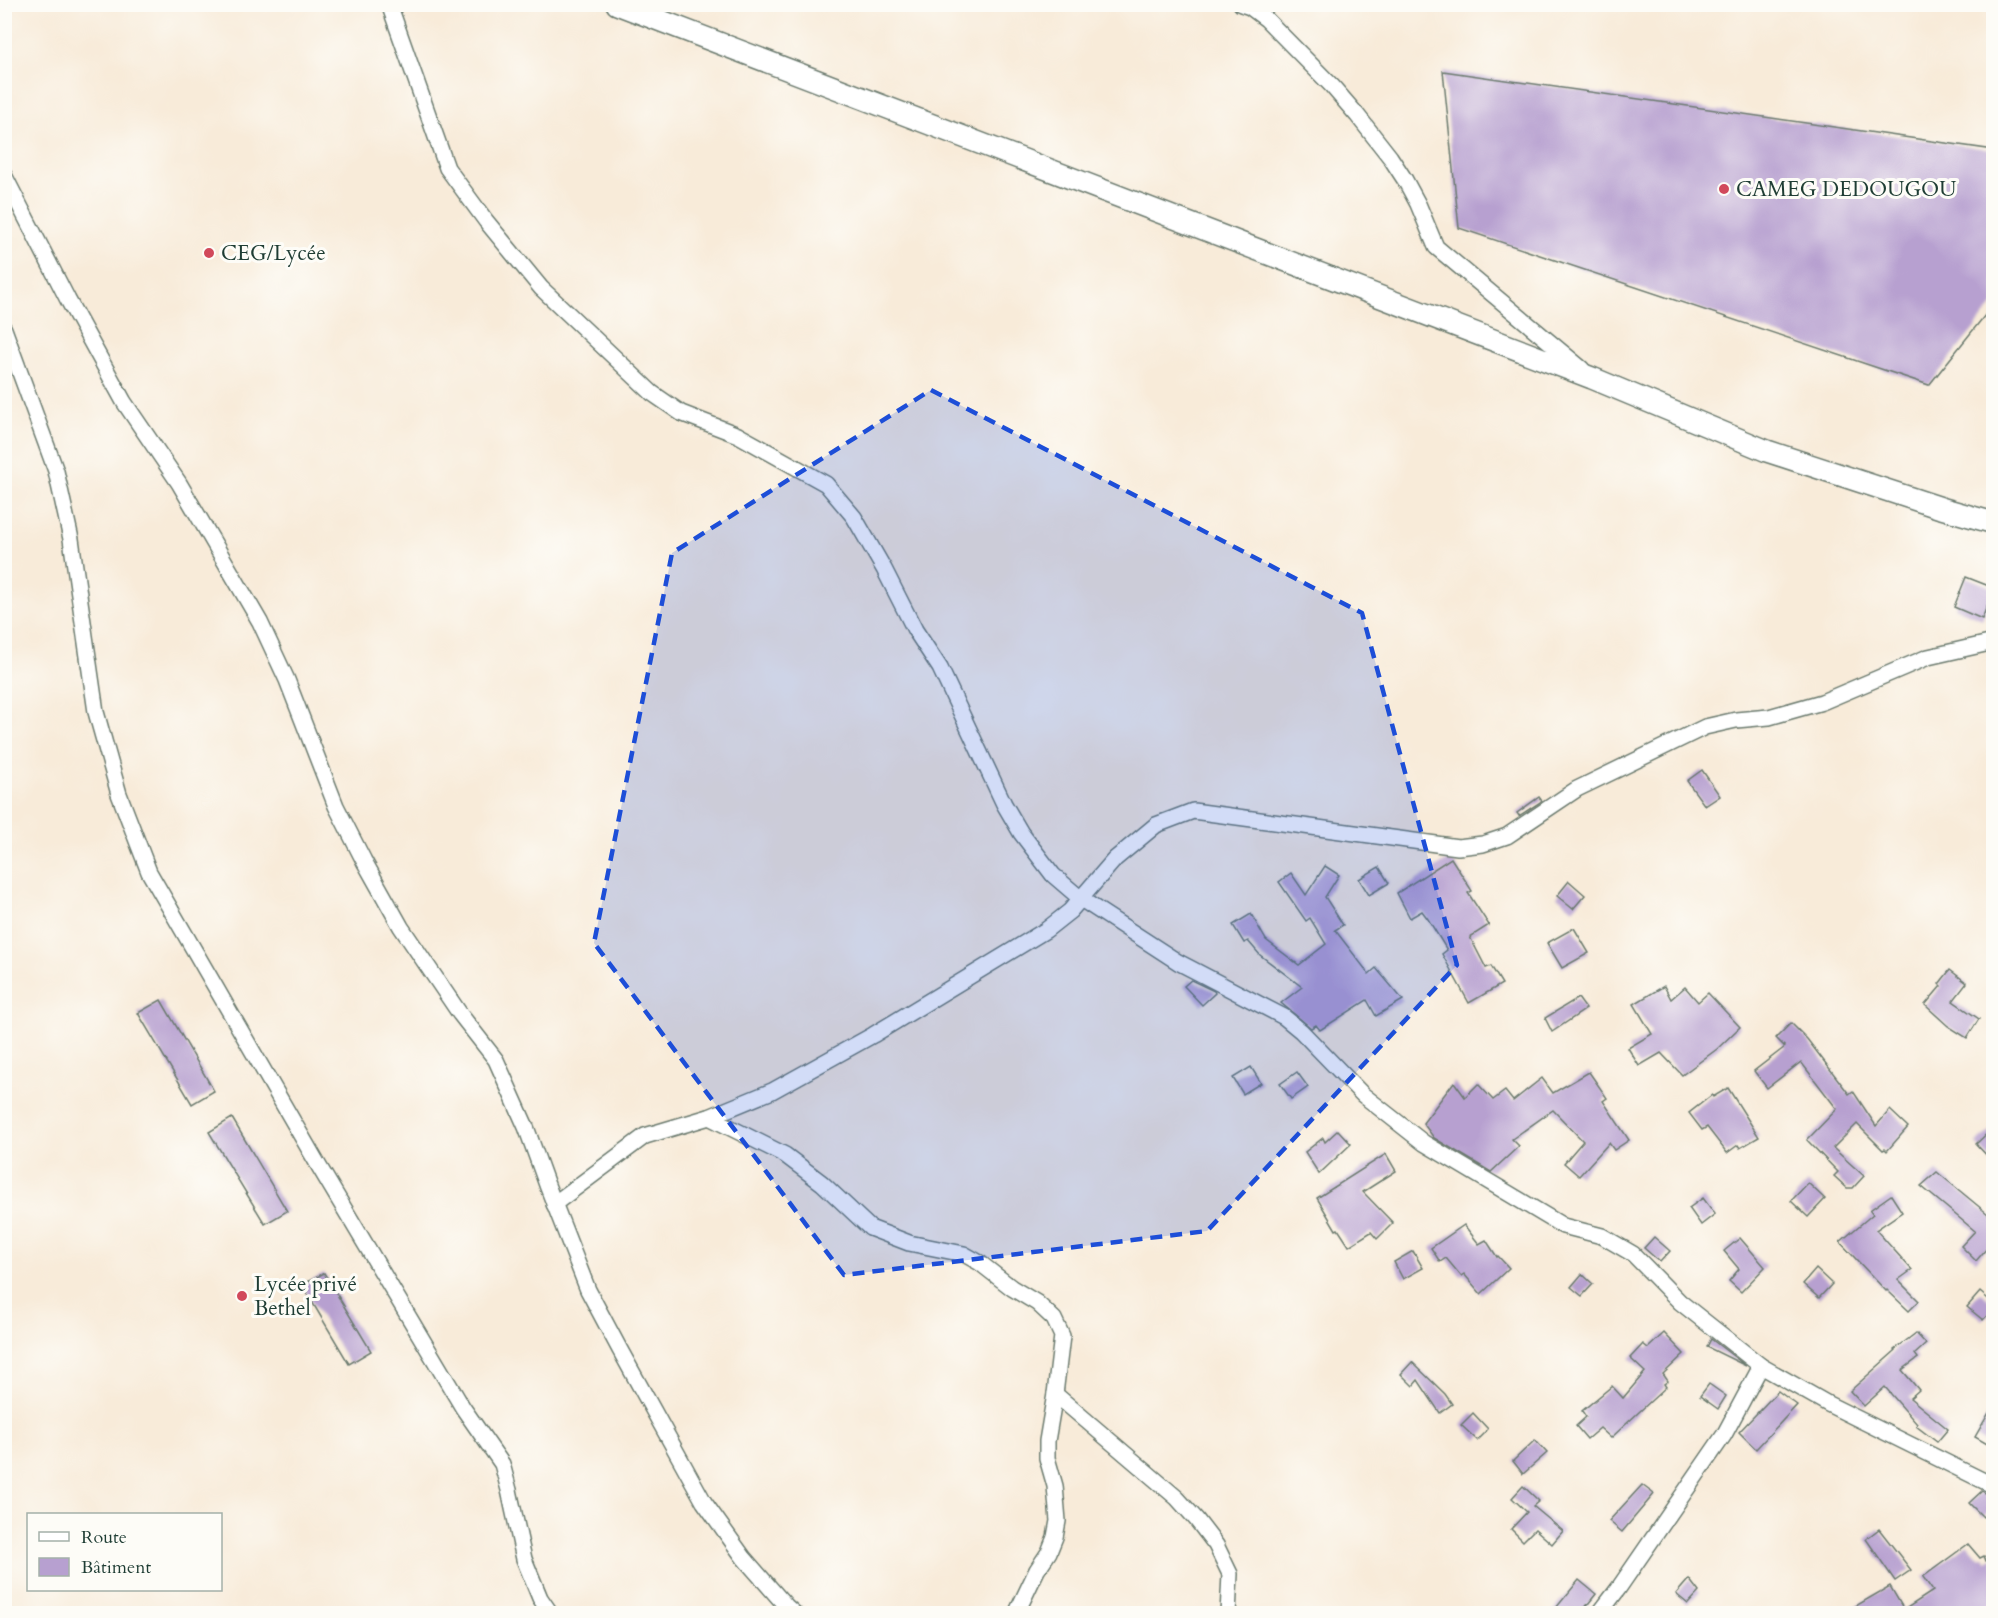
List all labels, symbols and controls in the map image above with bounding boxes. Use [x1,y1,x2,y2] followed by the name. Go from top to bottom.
[1736,175,1956,204] place label: CAMEG DEDOUGOU
[1717,182,1731,196] marker: CAMEG DEDOUGOU
[221,239,326,268] place label: CEG/Lycée
[202,246,216,260] marker: CEG/Lycée
[254,1270,357,1323] place label: Lycée privé Bethel
[235,1289,249,1303] marker: Lycée privé Bethel
[27,1513,222,1591] legend
[81,1525,127,1550] text: Route
[81,1555,151,1580] text: Bâtiment

